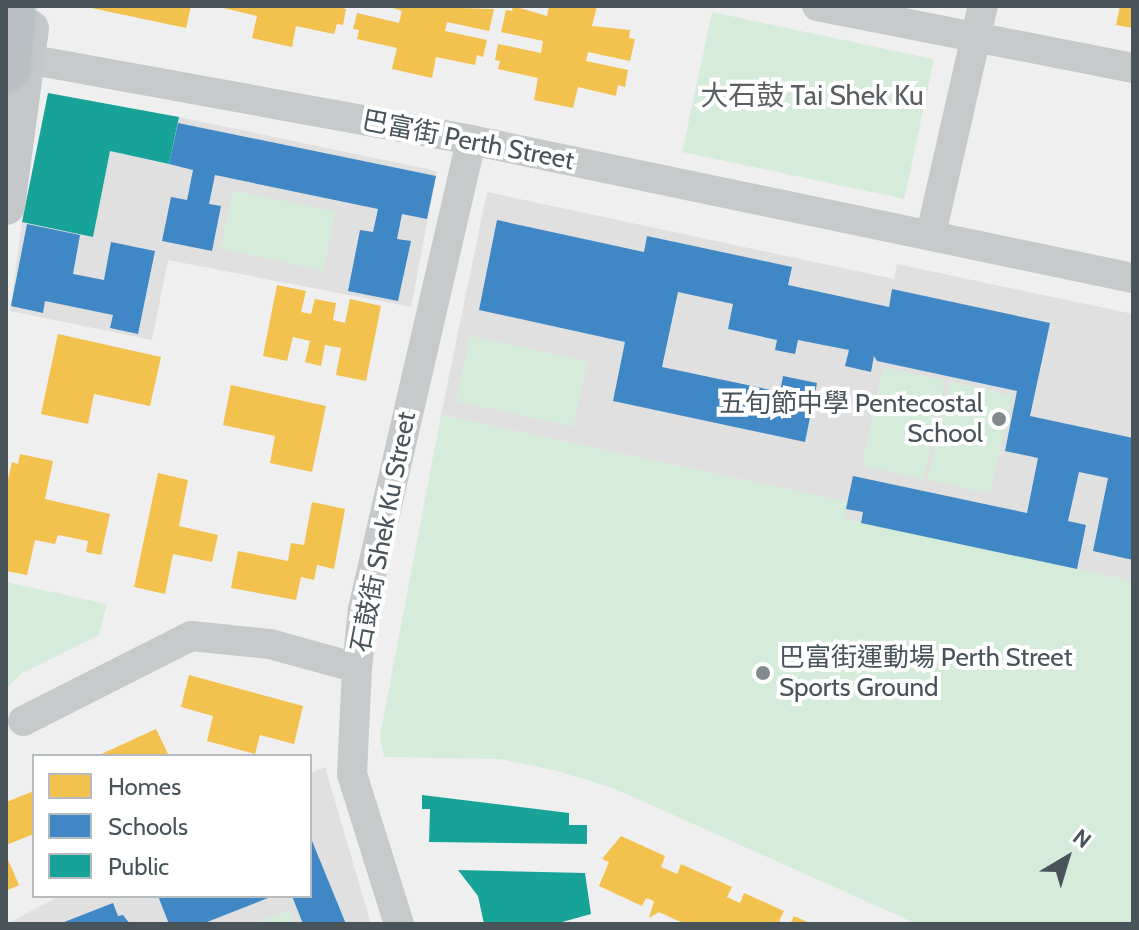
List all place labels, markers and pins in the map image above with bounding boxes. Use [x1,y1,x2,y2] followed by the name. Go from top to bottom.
[719,388,983,450] place label: 五旬節中學 Pentecostal School
[990,410,1008,428] marker: 五旬節中學 Pentecostal School
[779,642,1072,704] place label: 巴富街運動場 Perth Street Sports Ground
[754,664,772,682] marker: 巴富街運動場 Perth Street Sports Ground

